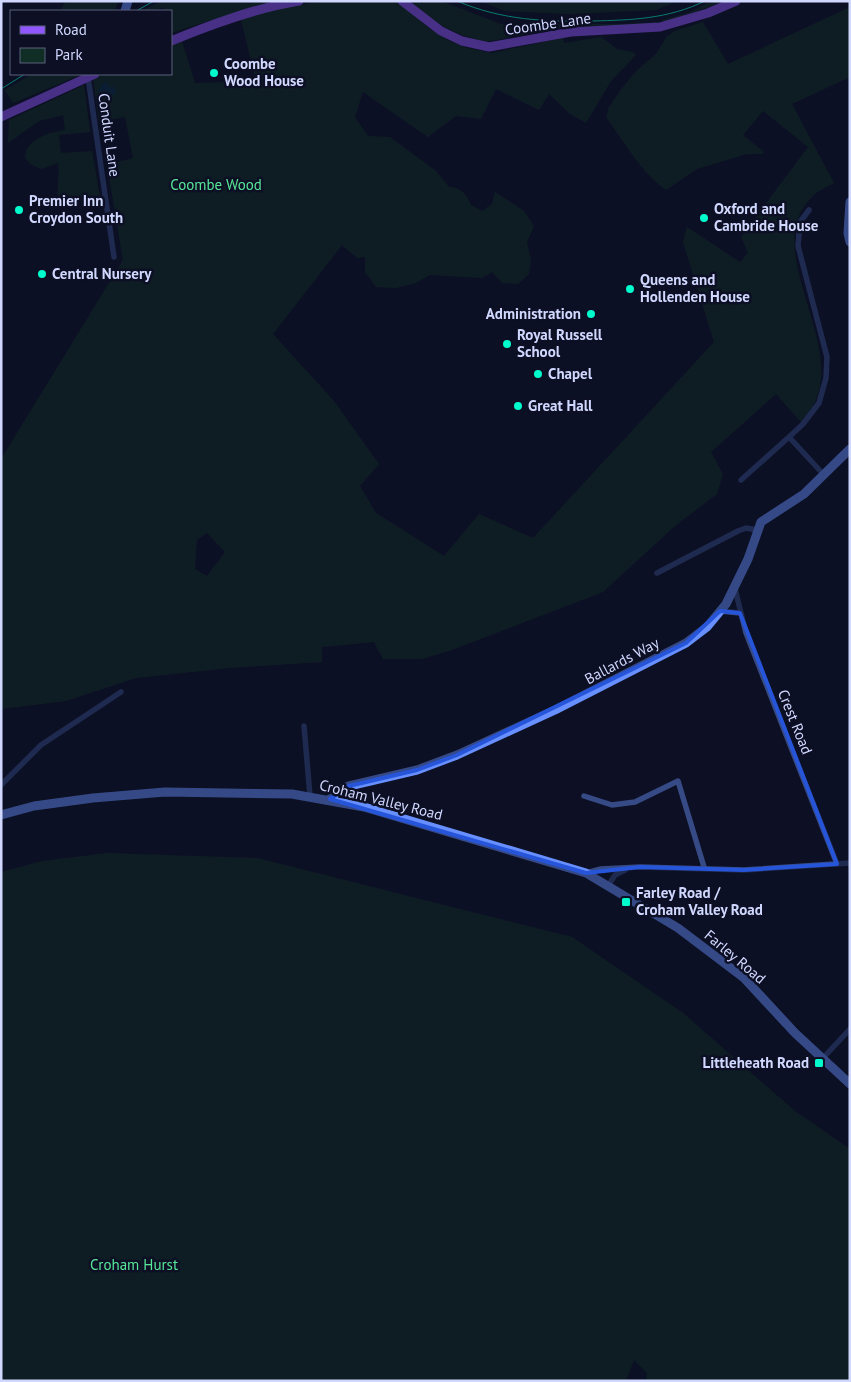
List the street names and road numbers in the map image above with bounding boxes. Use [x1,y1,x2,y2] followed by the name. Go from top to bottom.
[504,8,592,39] street label: Coombe Lane
[94,92,125,178] street label: Conduit Lane
[581,633,662,688] street label: Ballards Way
[774,687,817,757] street label: Crest Road
[318,775,445,824] street label: Croham Valley Road
[701,925,770,988] street label: Farley Road

